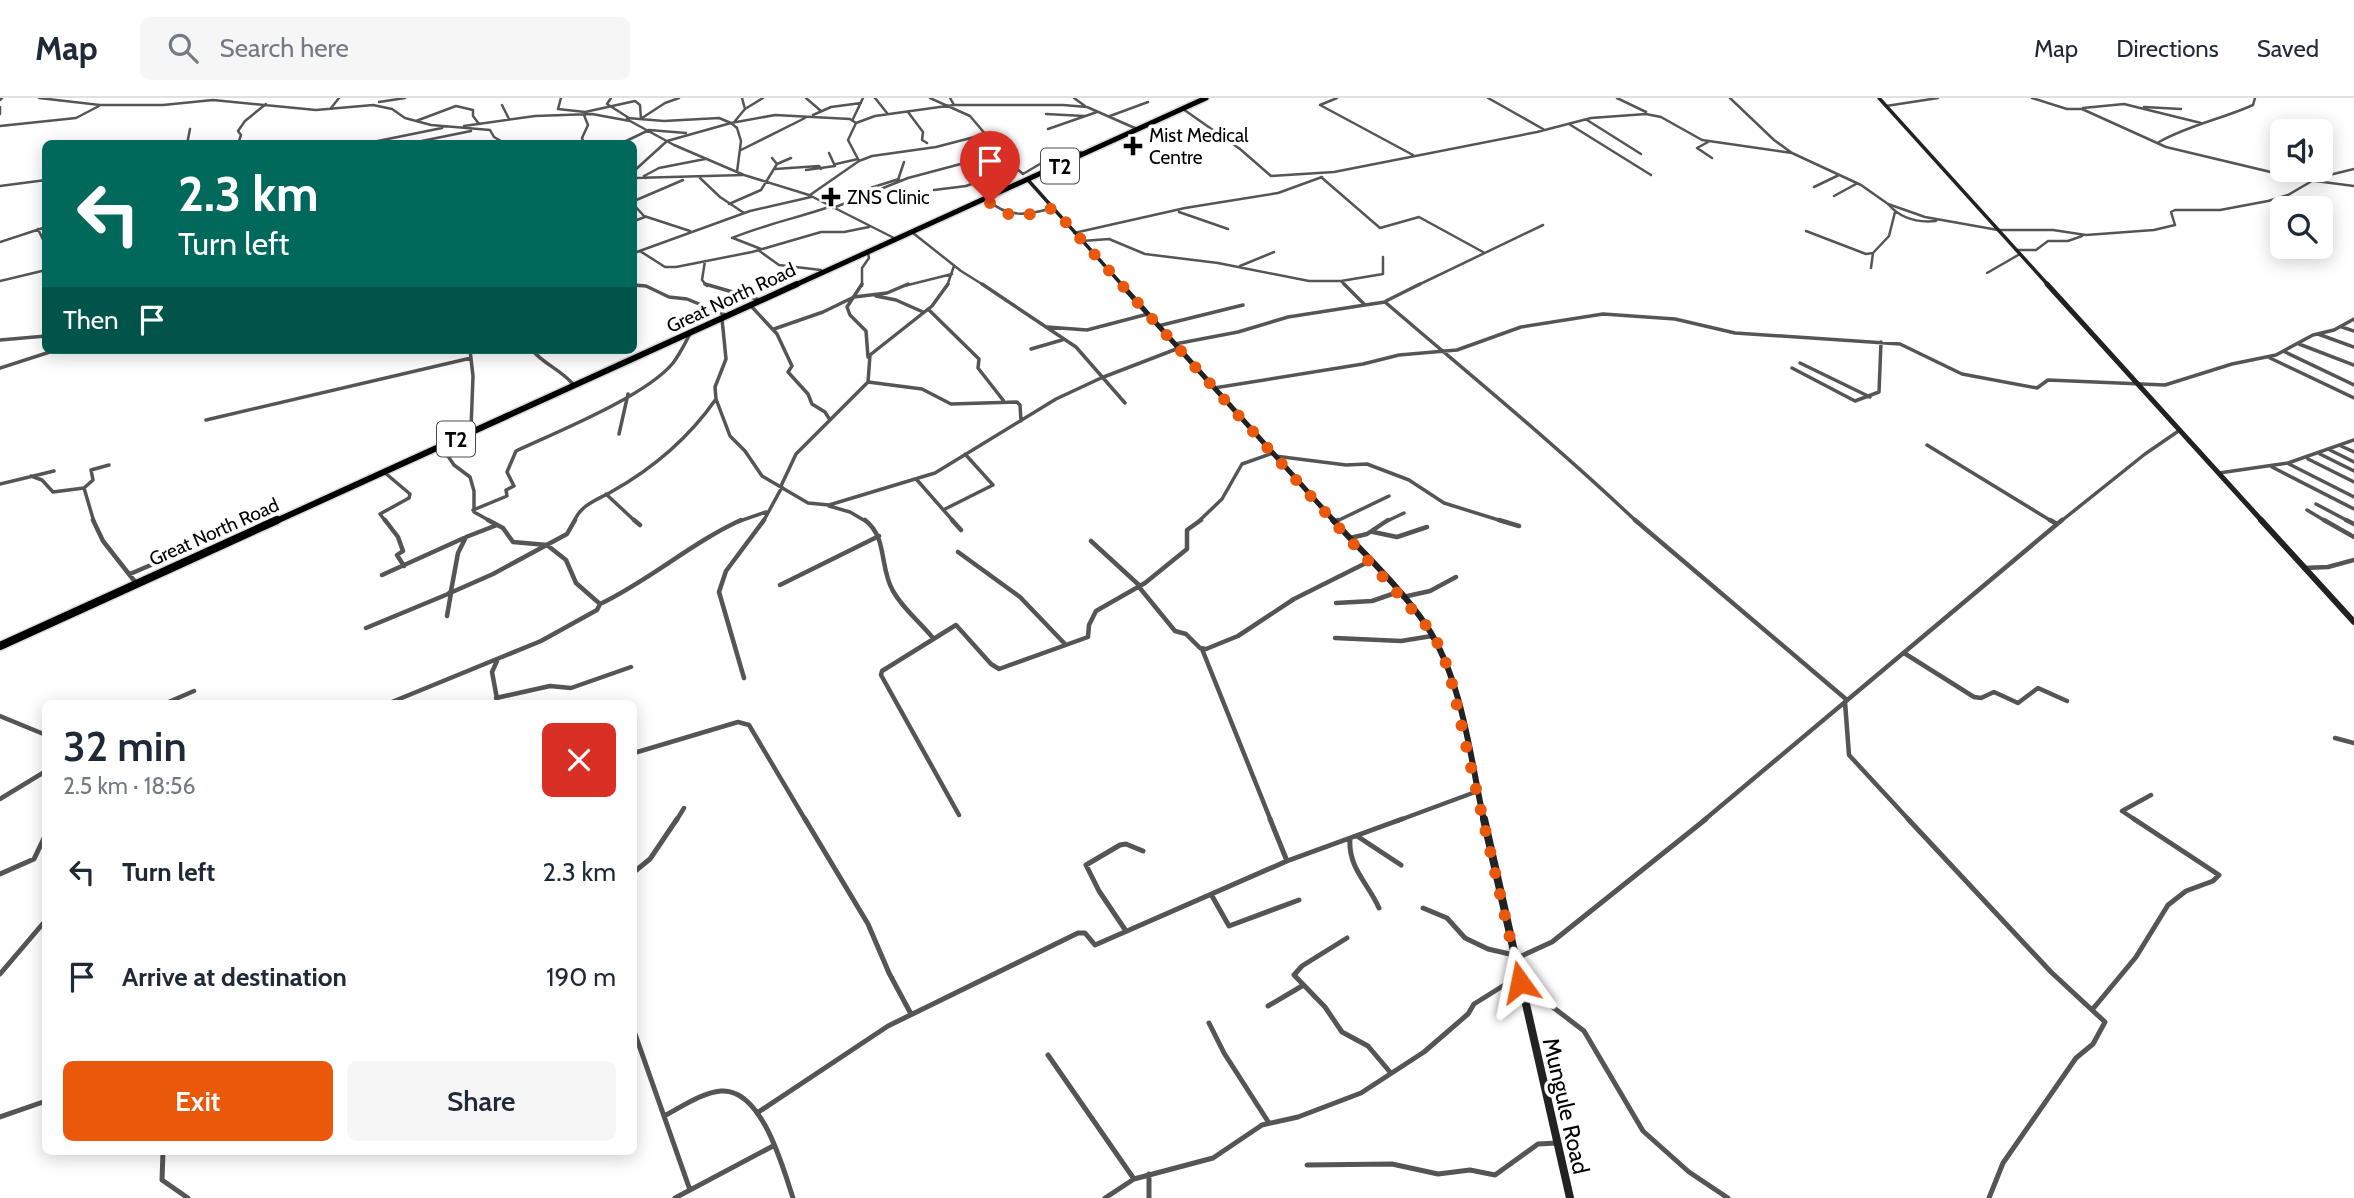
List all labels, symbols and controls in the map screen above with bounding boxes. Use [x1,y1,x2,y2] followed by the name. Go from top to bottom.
[140,17,630,80] search box
[35,28,98,68] text: Map
[164,29,202,67] icon: search
[220,32,349,64] text: Search here
[2034,34,2078,63] text: Map
[2116,34,2219,63] text: Directions
[2257,34,2319,63] text: Saved
[2270,119,2333,259] map controls
[2270,119,2333,182] button: sound
[1149,124,1249,169] place label: Mist Medical Centre
[960,131,1020,203] pin
[1123,136,1143,156] marker: Mist Medical Centre
[971,142,1009,180] icon: arrive
[1041,148,1079,184] road number: T2
[178,164,319,223] text: 2.3 km
[63,168,154,259] icon: left
[847,186,930,209] place label: ZNS Clinic
[821,187,841,207] marker: ZNS Clinic
[2270,196,2333,259] button: search
[178,224,289,263] text: Turn left
[663,258,799,338] street label: Great North Road
[133,301,171,339] icon: arrive
[63,304,119,336] text: Then
[437,422,475,456] road number: T2
[146,493,282,571] street label: Great North Road
[63,720,187,772] text: 32 min
[542,723,616,797] button: close
[63,772,195,800] text: 2.5 km · 18:56
[63,853,101,891] icon: left
[122,856,215,888] text: Turn left
[543,856,616,888] text: 2.3 km
[1483,945,1557,1019] position arrow
[63,958,101,996] icon: arrive
[122,961,347,993] text: Arrive at destination
[546,961,616,993] text: 190 m
[1537,1035,1595,1177] street label: Mungule Road
[63,1061,333,1141] button: Exit
[347,1061,616,1141] button: Share

